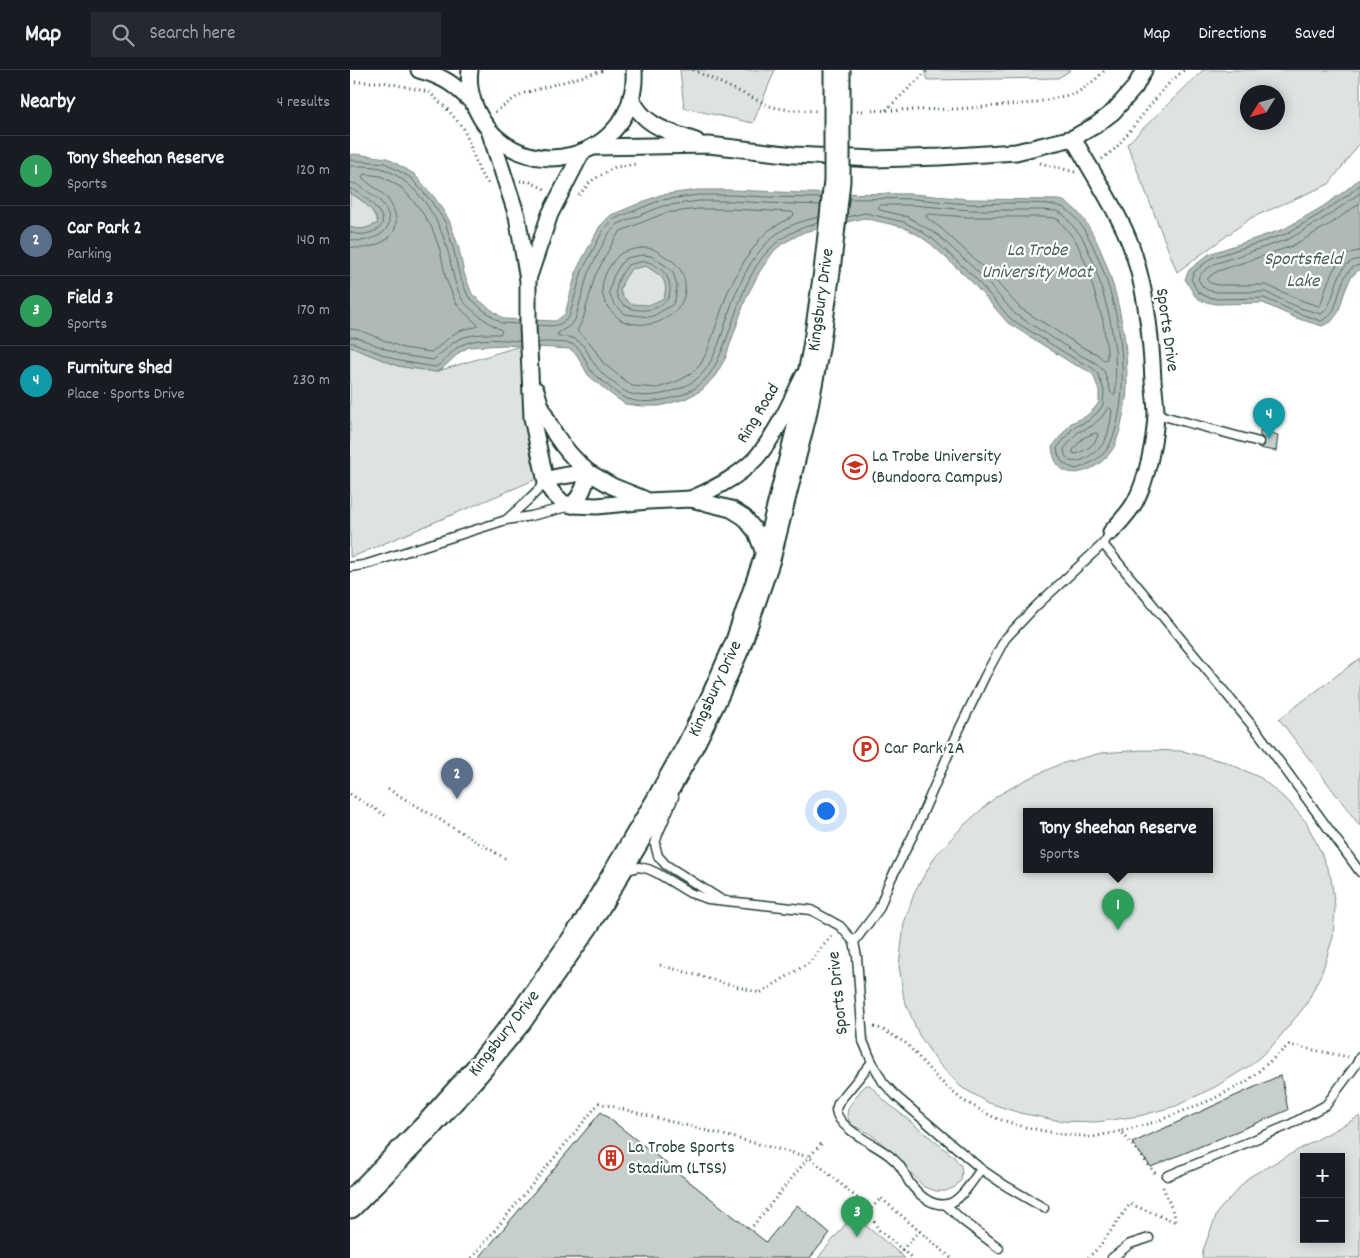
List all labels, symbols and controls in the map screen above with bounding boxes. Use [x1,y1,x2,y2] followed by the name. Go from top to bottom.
[91,12,441,57] search box
[25,18,61,52] text: Map
[109,21,137,49] icon: search
[149,21,235,48] text: Search here
[1143,22,1170,47] text: Map
[1198,22,1267,47] text: Directions
[1295,22,1335,47] text: Saved
[1240,85,1285,130] north arrow
[20,88,75,118] text: Nearby
[277,91,330,114] text: 4 results
[67,146,224,173] text: Tony Sheehan Reserve
[34,159,38,182] text: 1
[296,159,330,182] text: 120 m
[67,173,107,196] text: Sports
[67,216,142,243] text: Car Park 2
[33,229,40,252] text: 2
[296,229,330,252] text: 140 m
[982,238,1094,287] water label: La Trobe University Moat
[67,243,112,266] text: Parking
[802,247,842,353] street label: Kingsbury Drive
[1264,247,1344,296] water label: Sportsfield Lake
[67,286,114,313] text: Field 3
[1148,287,1184,373] street label: Sports Drive
[32,299,40,322] text: 3
[297,299,330,322] text: 170 m
[67,313,107,336] text: Sports
[67,356,172,383] text: Furniture Shed
[33,369,39,392] text: 4
[293,369,330,392] text: 230 m
[731,379,787,449] street label: Ring Road
[67,383,185,406] text: Place · Sports Drive
[1253,398,1285,439] pin: 4
[872,445,1003,491] place label: La Trobe University (Bundoora Campus)
[842,454,868,480] school or university icon: La Trobe University (Bundoora Campus)
[683,637,749,741] street label: Kingsbury Drive
[853,736,879,762] parking icon: Car Park 2A
[884,737,965,762] place label: Car Park 2A
[441,758,473,799] pin: 2
[813,798,839,824] your location
[1023,808,1213,873] popup
[1039,816,1197,843] text: Tony Sheehan Reserve
[1039,843,1080,866] text: Sports
[1102,889,1134,930] pin: 1
[822,950,856,1036] street label: Sports Drive
[463,985,547,1083] street label: Kingsbury Drive
[628,1136,735,1182] place label: La Trobe Sports Stadium (LTSS)
[598,1145,624,1171] building icon: La Trobe Sports Stadium (LTSS)
[1300,1153,1345,1243] map controls
[1300,1153,1345,1198] button: +
[841,1196,873,1237] pin: 3
[1300,1198,1345,1243] button: −

